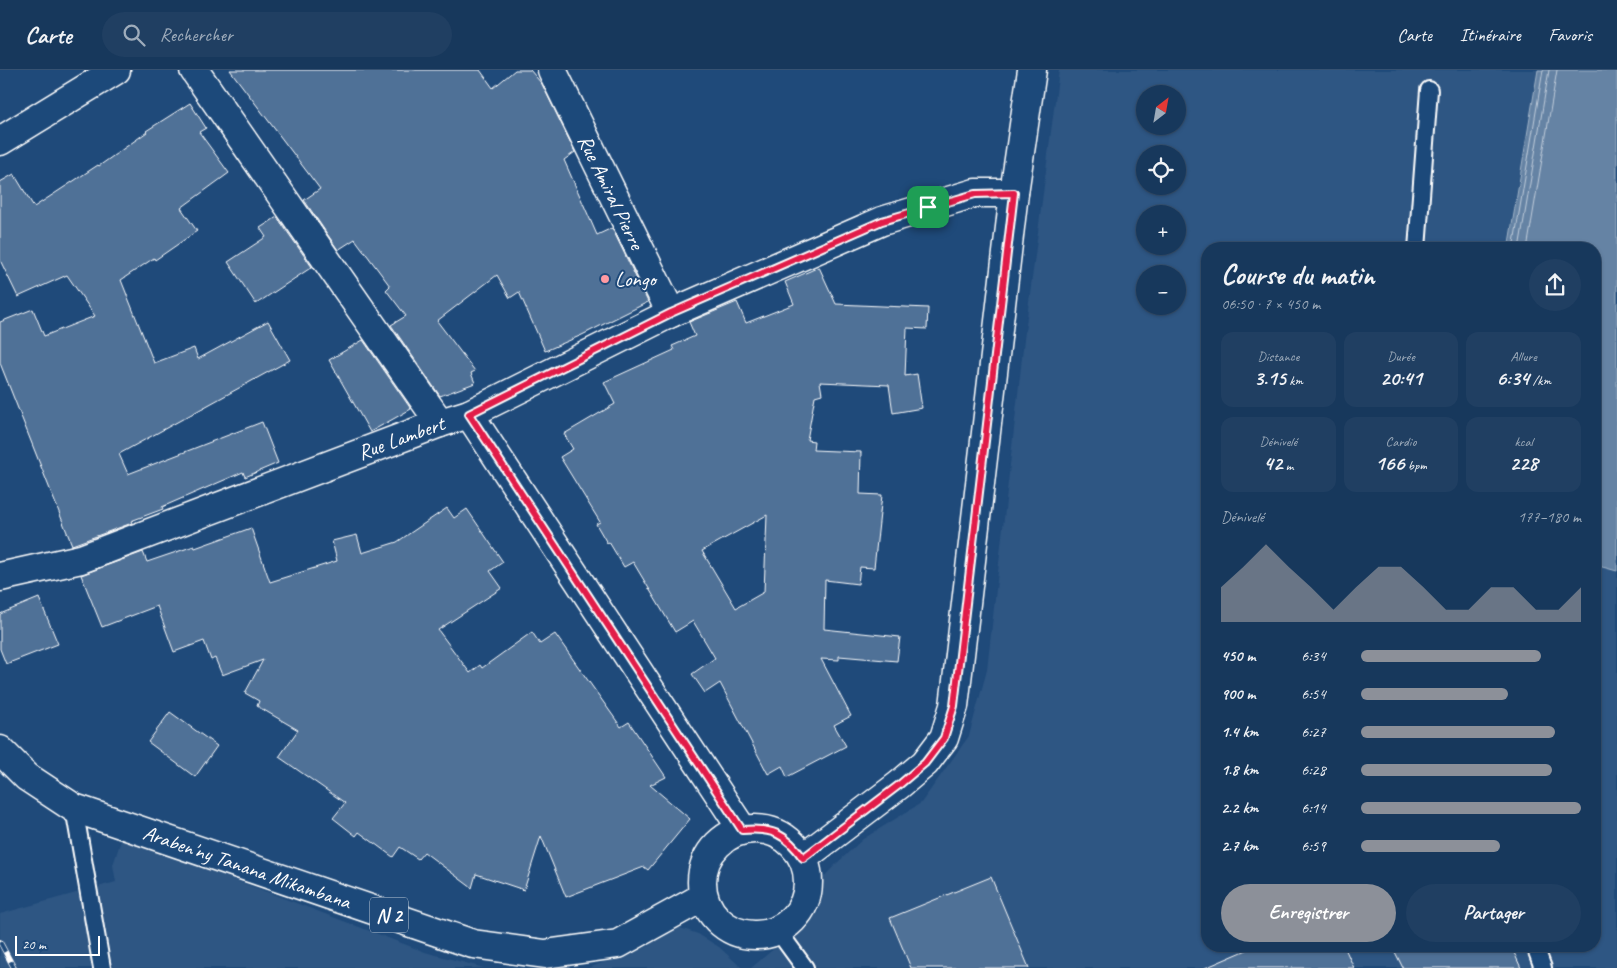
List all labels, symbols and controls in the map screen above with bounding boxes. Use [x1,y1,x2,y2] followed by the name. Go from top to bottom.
[102,12,452,57] search box
[25,20,72,50] text: Carte
[120,21,148,49] icon: search
[160,23,233,47] text: Rechercher
[1397,24,1432,46] text: Carte
[1460,24,1521,46] text: Itinéraire
[1549,24,1592,46] text: Favoris
[1136,85,1186,135] north arrow
[1136,85,1186,315] map controls
[572,130,651,256] street label: Rue Amiral Pierre
[1136,145,1186,195] button: locate
[907,186,949,228] pin
[914,193,942,221] icon: arrive
[1136,205,1186,255] button: +
[1221,257,1374,292] text: Course du matin
[1529,259,1581,311] button: share
[1136,265,1186,315] button: −
[615,266,658,292] place label: Longo
[599,273,611,285] marker: Longo
[1221,294,1320,314] text: 06:50 · 7 × 450 m
[1257,348,1299,365] text: Distance
[1387,348,1415,365] text: Durée
[1510,348,1537,365] text: Allure
[1254,365,1286,391] text: 3.15
[1380,365,1422,391] text: 20:41
[1496,365,1529,391] text: 6:34
[1286,372,1303,389] text: km
[1529,372,1551,389] text: /km
[354,410,450,466] street label: Rue Lambert
[1259,433,1297,450] text: Dénivelé
[1386,433,1416,450] text: Cardio
[1514,433,1533,450] text: kcal
[1263,450,1282,476] text: 42
[1375,450,1404,476] text: 166
[1509,450,1538,476] text: 228
[1282,457,1293,474] text: m
[1404,457,1427,474] text: bpm
[1221,507,1264,527] text: Dénivelé
[1518,507,1581,527] text: 177–180 m
[1221,646,1255,666] text: 450 m
[1301,646,1326,666] text: 6:34
[1221,684,1255,704] text: 900 m
[1301,684,1326,704] text: 6:54
[1221,722,1258,742] text: 1.4 km
[1301,722,1326,742] text: 6:27
[1221,760,1258,780] text: 1.8 km
[1301,760,1326,780] text: 6:28
[1221,798,1258,818] text: 2.2 km
[1301,798,1326,818] text: 6:14
[140,819,356,915] street label: Araben'ny Tanana Mikambana
[1221,836,1258,856] text: 2.7 km
[1301,836,1326,856] text: 6:59
[1221,884,1396,942] button: Enregistrer
[1406,884,1581,942] button: Partager
[370,898,408,932] road number: N 2
[15,933,100,956] scale bar
[22,936,46,953] text: 20 m

